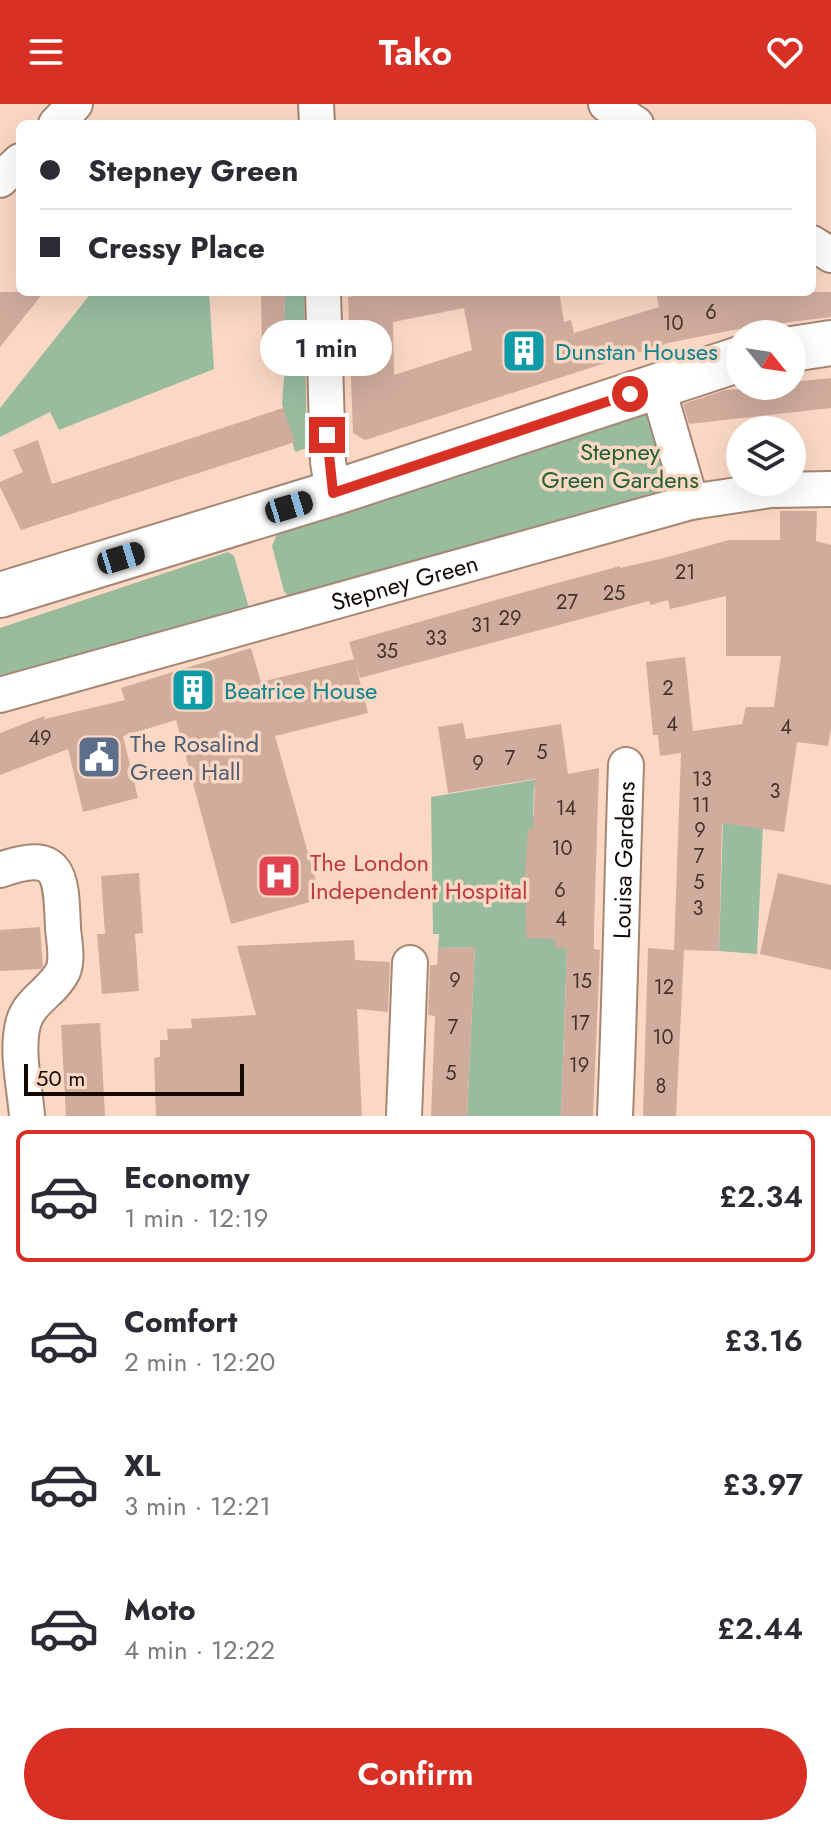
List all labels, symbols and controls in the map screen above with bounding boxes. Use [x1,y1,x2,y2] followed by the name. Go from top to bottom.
[379,26,452,78] text: Tako
[24,30,68,74] icon: menu
[763,30,807,74] icon: heart
[88,149,299,192] text: Stepney Green
[88,226,265,269] text: Cressy Place
[705,298,717,327] house number: 6
[663,309,684,338] house number: 10
[261,319,393,375] callout: 1 min
[726,320,806,400] north arrow
[726,320,806,496] map controls
[500,327,548,375] building icon: Dunstan Houses
[294,329,358,367] text: 1 min
[555,334,718,369] place label: Dunstan Houses
[612,376,648,412] route start
[726,416,806,496] button: layers
[309,417,345,453] route end
[541,434,699,497] park label: Stepney Green Gardens
[263,489,315,525] car
[95,540,147,576] car
[327,545,482,619] street label: Stepney Green
[675,558,695,587] house number: 21
[603,579,625,608] house number: 25
[556,588,578,617] house number: 27
[499,604,521,633] house number: 29
[471,611,491,640] house number: 31
[425,624,447,653] house number: 33
[376,637,398,666] house number: 35
[169,666,217,714] building icon: Beatrice House
[224,673,377,708] place label: Beatrice House
[662,674,674,703] house number: 2
[666,710,678,739] house number: 4
[780,713,792,742] house number: 4
[28,724,52,753] house number: 49
[130,726,259,789] place label: The Rosalind Green Hall
[75,733,123,781] public building icon: The Rosalind Green Hall
[536,738,548,767] house number: 5
[505,744,516,773] house number: 7
[472,749,484,778] house number: 9
[692,765,712,794] house number: 13
[770,777,781,806] house number: 3
[603,781,643,940] street label: Louisa Gardens
[692,791,710,820] house number: 11
[556,794,577,823] house number: 14
[694,816,706,845] house number: 9
[552,834,573,863] house number: 10
[694,842,705,871] house number: 7
[310,845,527,908] place label: The London Independent Hospital
[255,852,303,900] hospital icon: The London Independent Hospital
[693,868,705,897] house number: 5
[554,876,566,905] house number: 6
[693,894,704,923] house number: 3
[555,905,567,934] house number: 4
[449,966,461,995] house number: 9
[572,967,592,996] house number: 15
[654,973,674,1002] house number: 12
[570,1009,590,1038] house number: 17
[448,1013,459,1042] house number: 7
[653,1023,674,1052] house number: 10
[569,1051,589,1080] house number: 19
[445,1059,457,1088] house number: 5
[24,1060,244,1096] scale bar
[36,1062,85,1094] text: 50 m
[656,1072,666,1101] house number: 8
[124,1156,250,1199] text: Economy
[28,1160,100,1232] icon: car
[719,1175,803,1218] text: £2.34
[124,1199,269,1237] text: 1 min · 12:19
[124,1300,237,1343] text: Comfort
[28,1304,100,1376] icon: car
[724,1319,803,1362] text: £3.16
[124,1343,275,1381] text: 2 min · 12:20
[124,1444,160,1487] text: XL
[28,1448,100,1520] icon: car
[722,1463,803,1506] text: £3.97
[124,1487,271,1525] text: 3 min · 12:21
[124,1588,196,1631] text: Moto
[28,1592,100,1664] icon: car
[717,1607,803,1650] text: £2.44
[124,1631,275,1669] text: 4 min · 12:22
[24,1728,807,1820] button: Confirm

